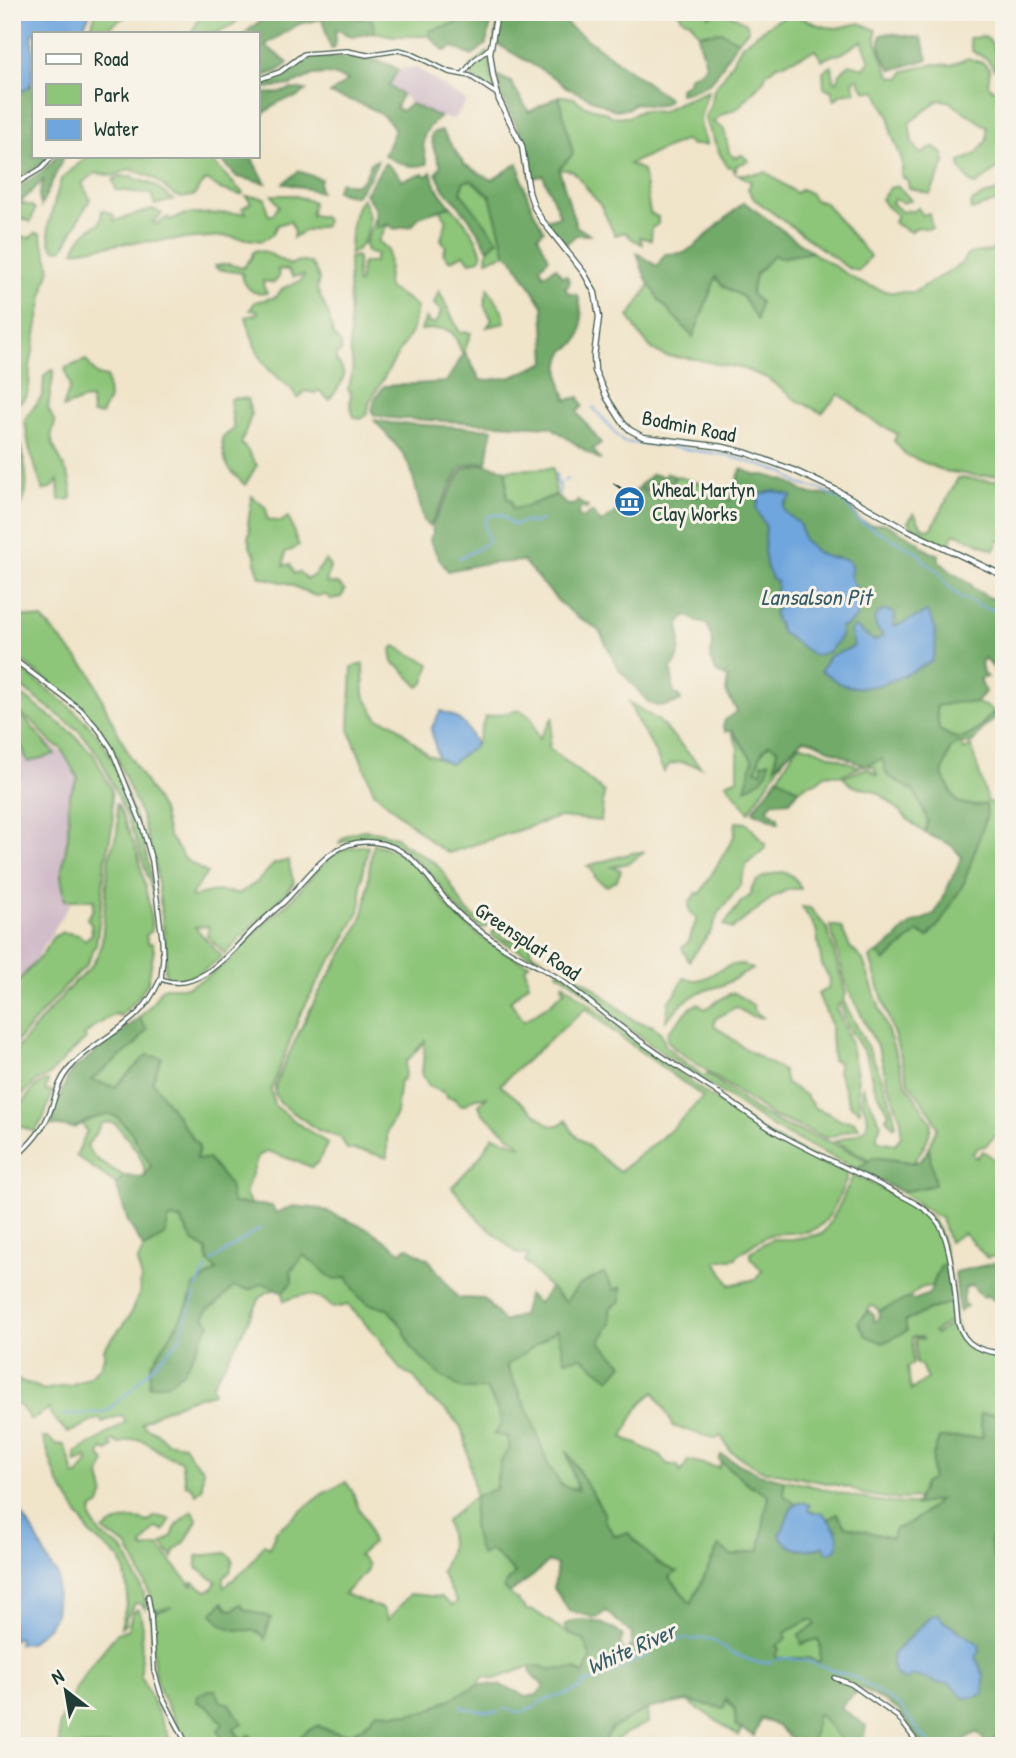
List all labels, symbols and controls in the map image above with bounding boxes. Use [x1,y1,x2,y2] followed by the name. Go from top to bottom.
[32,32,259,158] legend
[94,44,128,73] text: Road
[94,80,129,109] text: Park
[94,114,139,143] text: Water
[640,403,738,449] street label: Bodmin Road
[652,475,755,528] place label: Wheal Martyn Clay Works
[612,484,646,518] museum icon: Wheal Martyn Clay Works
[761,581,874,612] water label: Lansalson Pit
[469,895,587,987] street label: Greensplat Road
[582,1613,683,1681] water label: White River
[32,1656,102,1726] north arrow
[46,1663,68,1690] text: N

